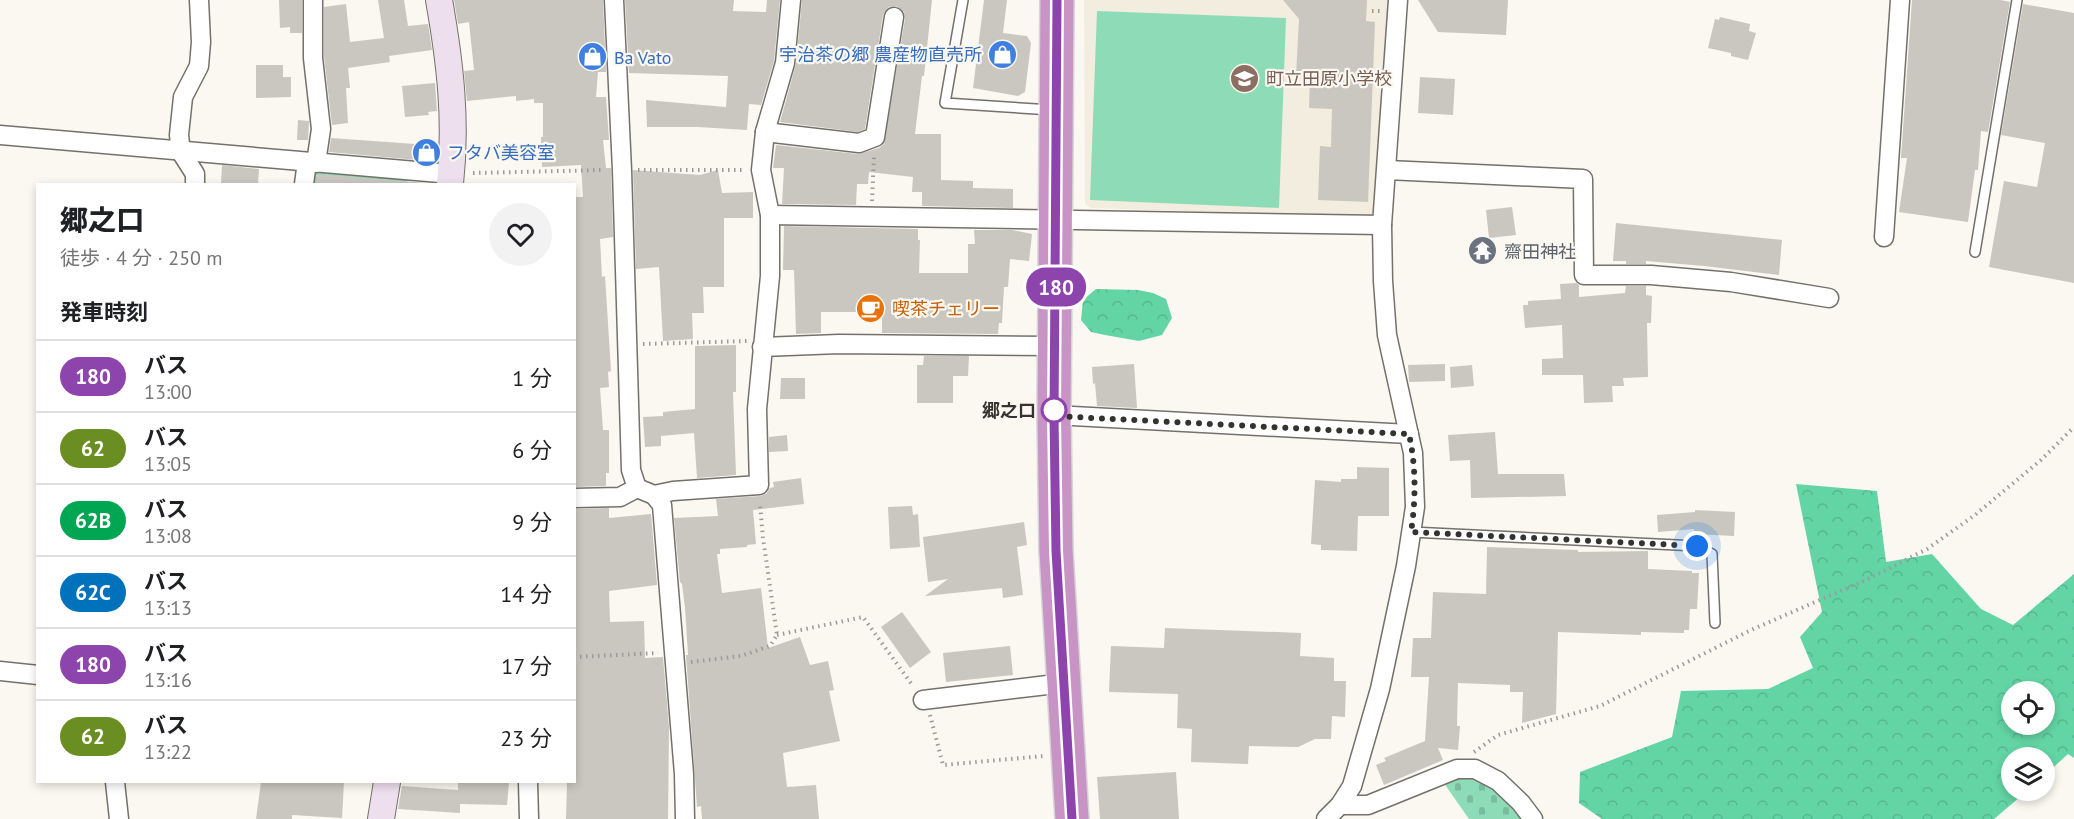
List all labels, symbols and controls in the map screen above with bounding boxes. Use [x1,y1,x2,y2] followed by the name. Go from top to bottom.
[987,38,1019,70] shop icon: 宇治茶の郷 農産物直売所
[577,41,609,73] shop icon: Ba Vato
[779,43,982,66] place label: 宇治茶の郷 農産物直売所
[614,46,672,69] place label: Ba Vato
[1229,62,1261,94] school or university icon: 町立田原小学校
[1266,67,1392,90] place label: 町立田原小学校
[410,136,442,168] shop icon: フタバ美容室
[447,141,555,164] place label: フタバ美容室
[60,201,144,238] text: 郷之口
[489,203,552,266] button: heart
[1467,235,1499,267] temple icon: 齋田神社
[1504,240,1576,263] place label: 齋田神社
[60,245,223,271] text: 徒歩 · 4 分 · 250 m
[1022,268,1090,306] line badge: 180
[1038,274,1074,301] text: 180
[855,292,887,324] cafe icon: 喫茶チェリー
[892,297,1000,320] place label: 喫茶チェリー
[60,298,148,326] text: 発車時刻
[144,351,188,379] text: バス
[75,363,111,390] text: 180
[512,364,552,392] text: 1 分
[144,379,192,405] text: 13:00
[1041,397,1067,423] marker: 郷之口
[982,399,1036,422] place label: 郷之口
[144,423,188,451] text: バス
[81,435,105,462] text: 62
[512,436,552,464] text: 6 分
[144,451,192,477] text: 13:05
[144,495,188,523] text: バス
[75,507,111,534] text: 62B
[512,508,552,536] text: 9 分
[144,523,192,549] text: 13:08
[1682,531,1712,561] your location
[144,567,188,595] text: バス
[75,579,111,606] text: 62C
[500,580,552,608] text: 14 分
[144,595,192,621] text: 13:13
[144,639,188,667] text: バス
[75,651,111,678] text: 180
[501,652,552,680] text: 17 分
[144,667,192,693] text: 13:16
[2001,681,2055,801] map controls
[2001,681,2055,735] button: locate
[144,711,188,739] text: バス
[81,723,105,750] text: 62
[500,724,552,752] text: 23 分
[144,739,192,765] text: 13:22
[2001,747,2055,801] button: layers

